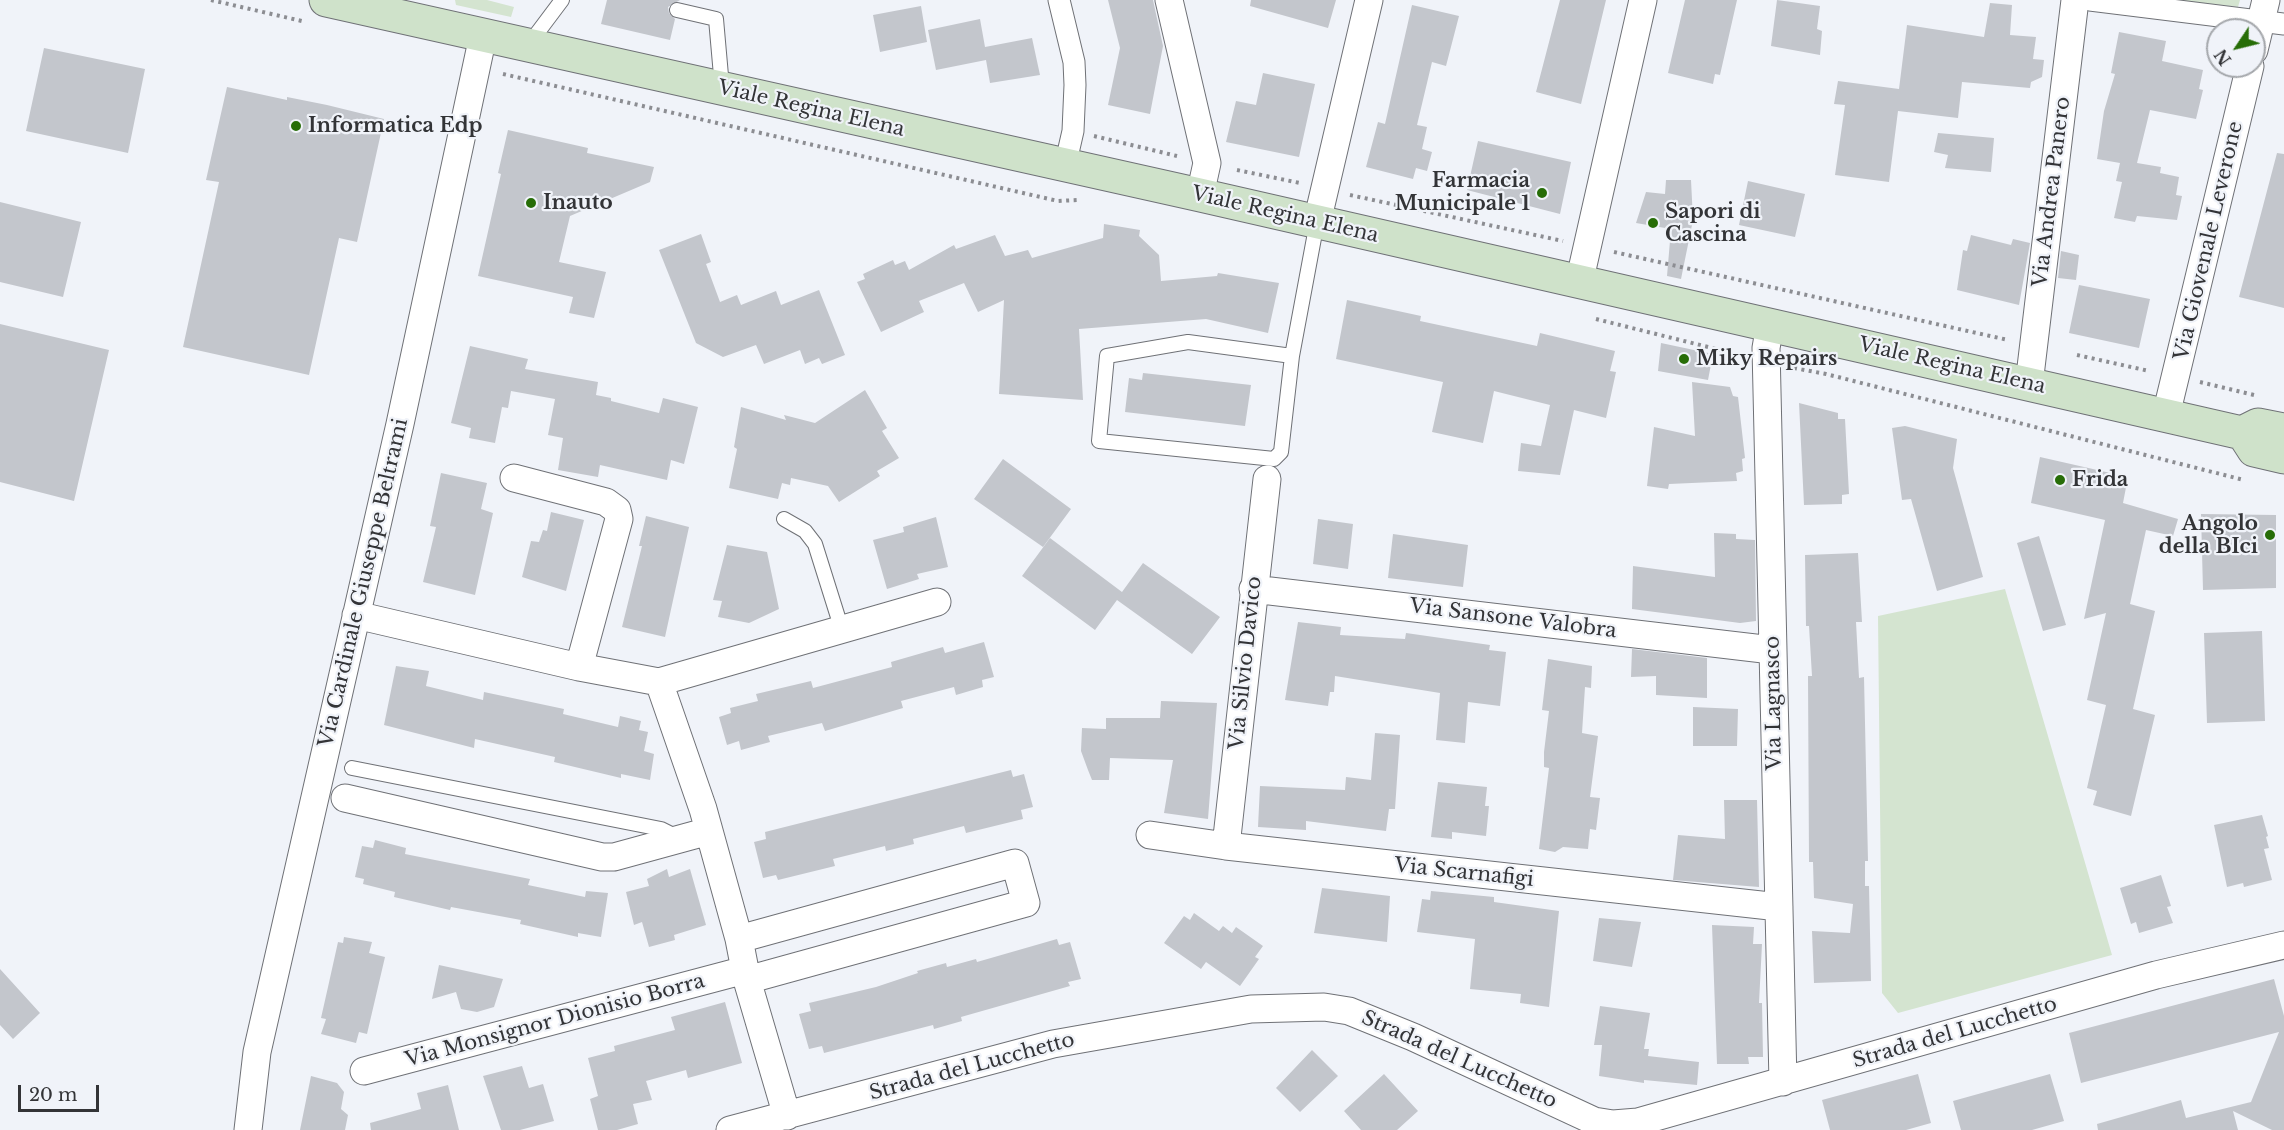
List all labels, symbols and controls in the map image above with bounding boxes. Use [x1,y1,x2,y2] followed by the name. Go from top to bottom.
[2206,18,2266,78] north arrow
[2210,45,2235,69] text: N
[715,76,907,142] street label: Viale Regina Elena
[2028,95,2076,289] street label: Via Andrea Panero
[308,114,482,138] place label: Informatica Edp
[289,119,303,133] marker: Informatica Edp
[2170,119,2248,363] street label: Via Giovenale Leverone
[1395,169,1530,216] place label: Farmacia Municipale 1
[1189,182,1381,248] street label: Viale Regina Elena
[1535,186,1549,200] marker: Farmacia Municipale 1
[543,191,613,215] place label: Inauto
[524,196,538,210] marker: Inauto
[1665,200,1760,247] place label: Sapori di Cascina
[1646,216,1660,230] marker: Sapori di Cascina
[1856,333,2048,399] street label: Viale Regina Elena
[1696,347,1837,371] place label: Miky Repairs
[1677,352,1691,366] marker: Miky Repairs
[314,416,414,750] street label: Via Cardinale Giuseppe Beltrami
[2072,468,2128,492] place label: Frida
[2053,473,2067,487] marker: Frida
[2159,512,2258,559] place label: Angolo della BIci
[2263,528,2277,542] marker: Angolo della BIci
[1225,575,1267,751] street label: Via Silvio Davico
[1408,594,1618,644] street label: Via Sansone Valobra
[1761,636,1787,770] street label: Via Lagnasco
[1393,854,1535,892] street label: Via Scarnafigi
[403,969,707,1073] street label: Via Monsignor Dionisio Borra
[1850,992,2060,1074] street label: Strada del Lucchetto
[1358,1006,1560,1114] street label: Strada del Lucchetto
[867,1028,1077,1106] street label: Strada del Lucchetto
[21,1073,102,1111] scale bar
[29,1084,77,1106] text: 20 m

